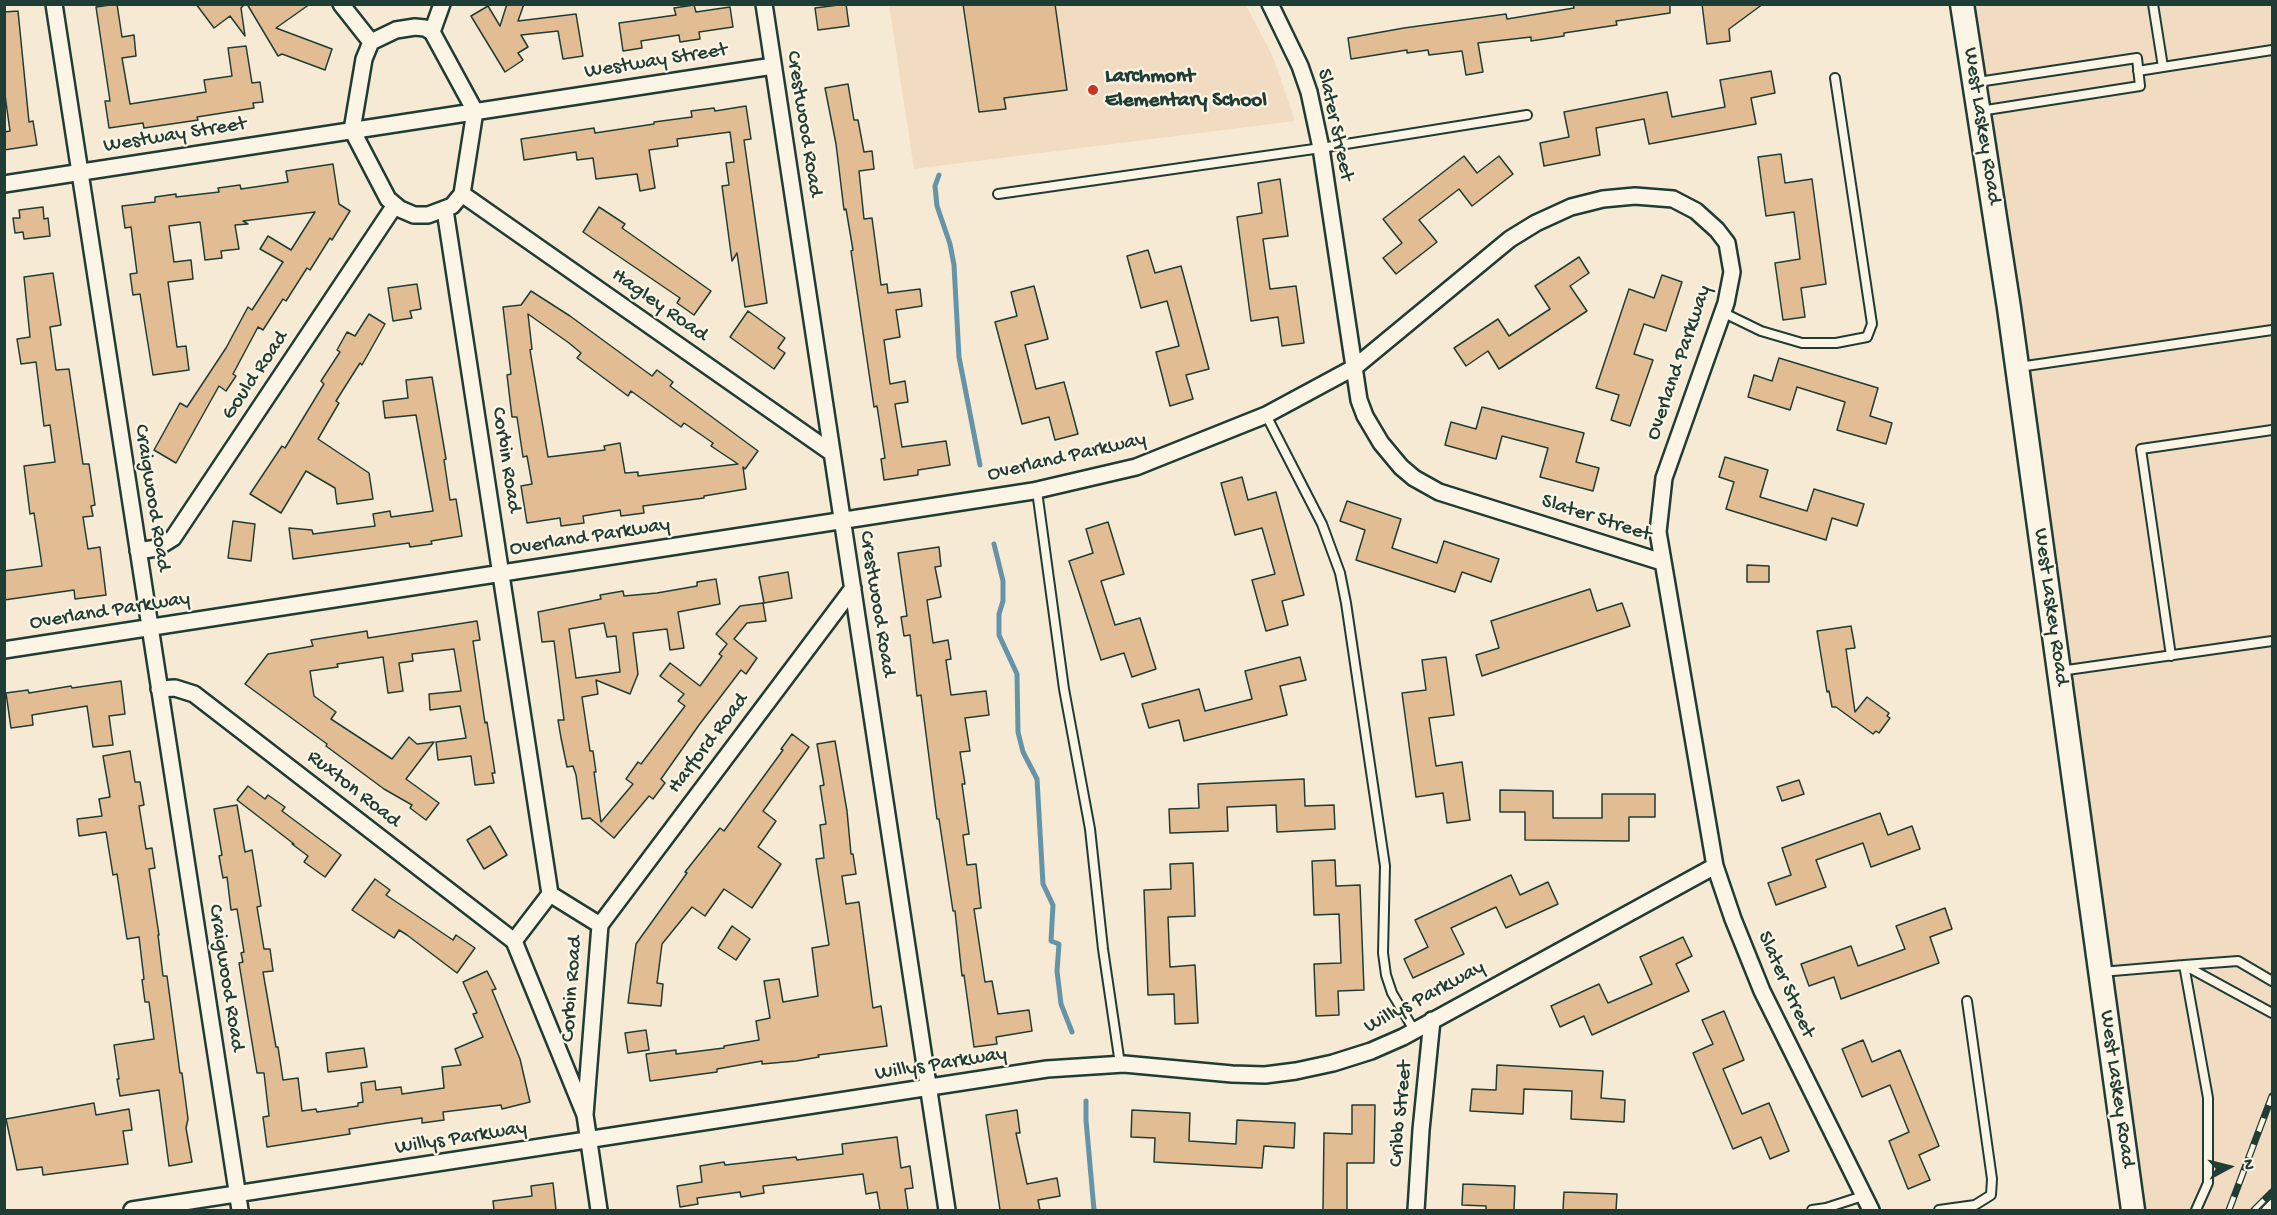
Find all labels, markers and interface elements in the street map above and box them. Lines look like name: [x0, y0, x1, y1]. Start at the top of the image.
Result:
street label: Westway Street: [583, 38, 729, 86]
street label: West Laskey Road: [1956, 46, 2006, 206]
street label: Crestwood Road: [779, 49, 827, 199]
place label: Larchmont Elementary School: [1105, 65, 1267, 115]
street label: Slater Street: [1310, 67, 1358, 183]
marker: Larchmont Elementary School: [1086, 83, 1100, 97]
street label: Westway Street: [102, 112, 248, 160]
street label: Hagley Road: [606, 263, 712, 349]
street label: Overland Parkway: [1642, 282, 1718, 444]
street label: Gould Road: [217, 327, 295, 425]
street label: Corbin Road: [484, 406, 526, 514]
street label: Craigwood Road: [127, 423, 175, 573]
street label: Overland Parkway: [985, 427, 1149, 489]
street label: Slater Street: [1538, 489, 1654, 549]
street label: Overland Parkway: [508, 513, 672, 563]
street label: West Laskey Road: [2026, 527, 2074, 687]
street label: Crestwood Road: [852, 529, 900, 679]
street label: Overland Parkway: [28, 587, 192, 637]
street label: Harford Road: [663, 689, 755, 799]
street label: Ruxton Road: [301, 746, 405, 834]
street label: Craigwood Road: [201, 903, 249, 1053]
street label: Slater Street: [1750, 928, 1820, 1042]
street label: Corbin Road: [557, 935, 589, 1043]
street label: Willys Parkway: [1360, 956, 1490, 1040]
street label: West Laskey Road: [2092, 1009, 2140, 1169]
street label: Willys Parkway: [873, 1042, 1009, 1088]
street label: Cribb Street: [1385, 1060, 1419, 1168]
street label: Willys Parkway: [393, 1116, 529, 1162]
north arrow: [2199, 1137, 2259, 1197]
text: N: [2237, 1158, 2257, 1171]

